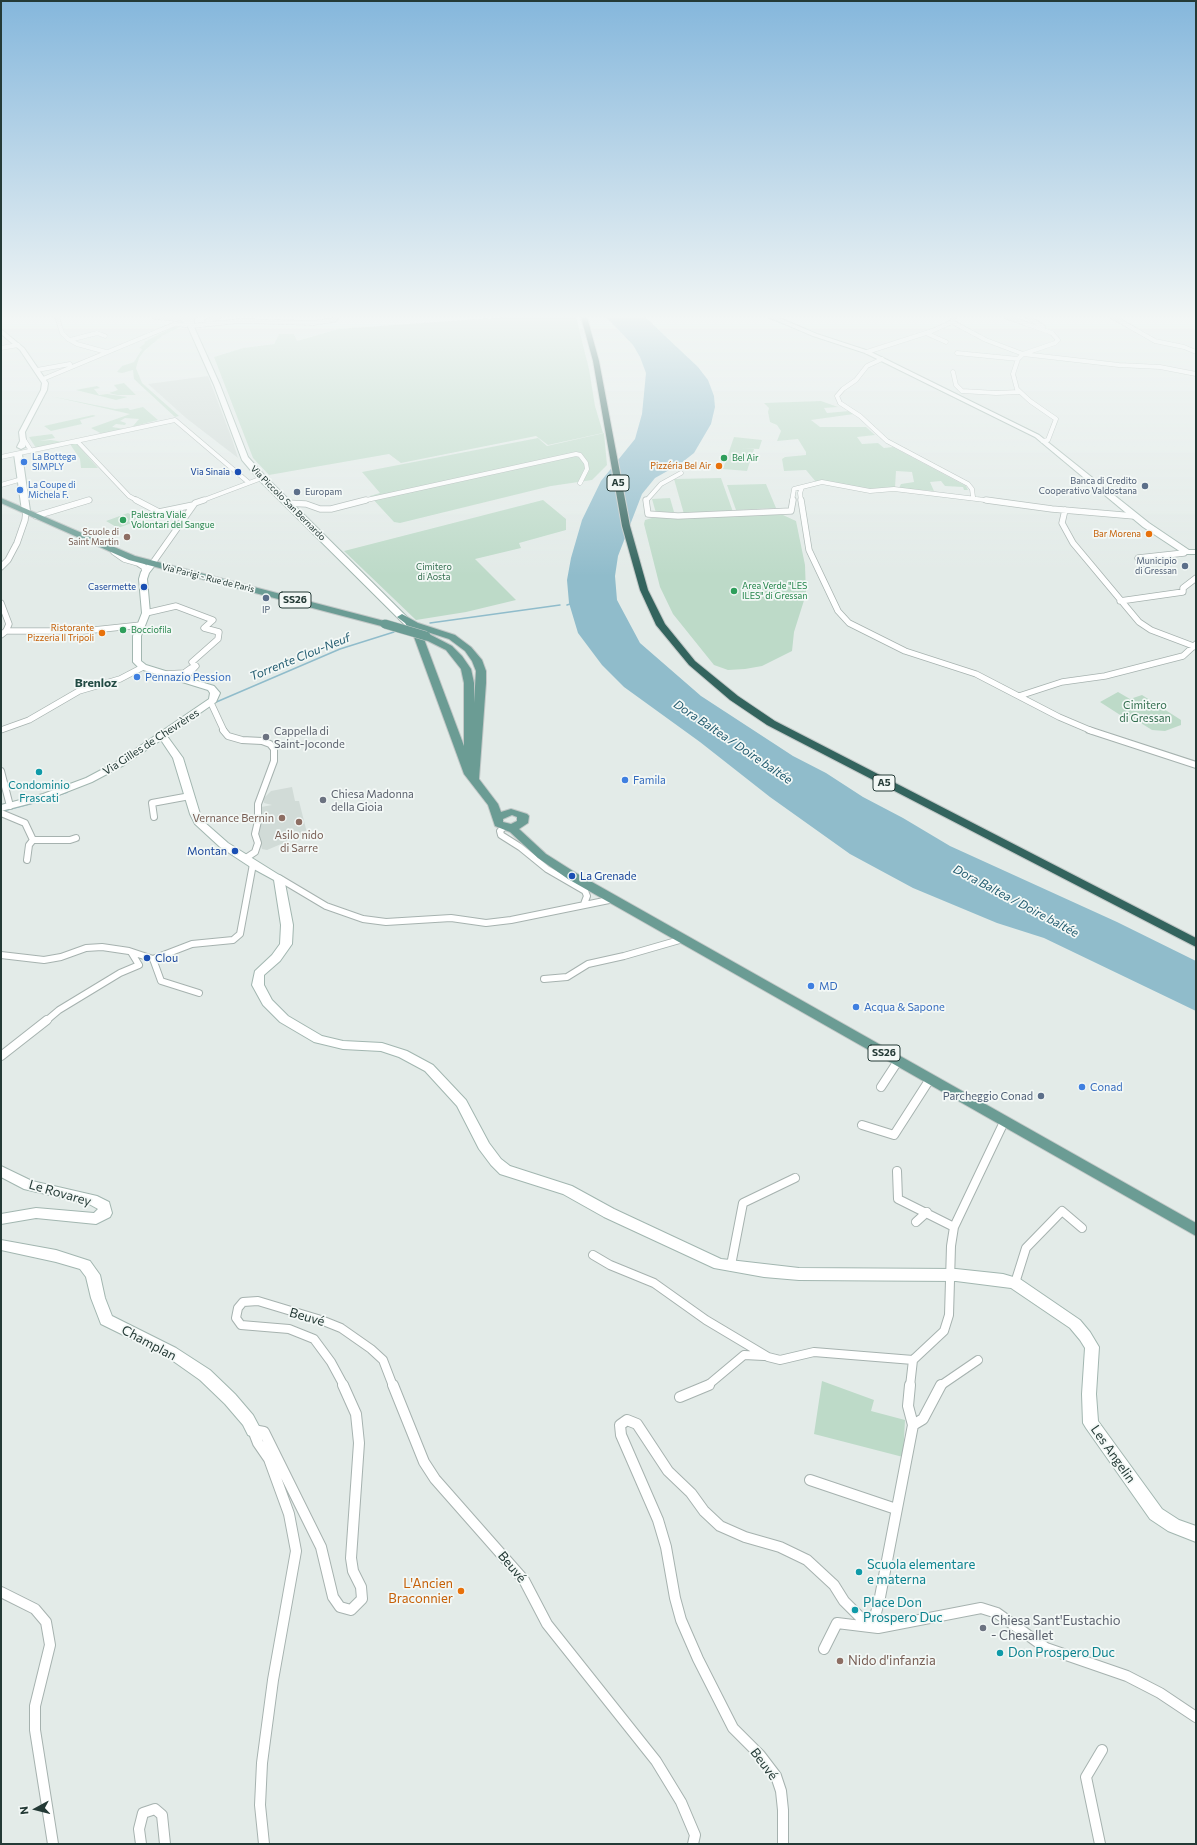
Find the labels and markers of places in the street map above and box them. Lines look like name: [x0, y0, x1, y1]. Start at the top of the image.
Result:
place label: La Bottega SIMPLY: [32, 452, 76, 473]
marker: Bel Air: [719, 453, 729, 463]
place label: Bel Air: [732, 453, 759, 463]
marker: La Bottega SIMPLY: [19, 457, 29, 467]
place label: Pizzéria Bel Air: [650, 461, 711, 471]
marker: Pizzéria Bel Air: [714, 461, 724, 471]
place label: Via Sinaia: [191, 467, 230, 477]
marker: Via Sinaia: [233, 467, 243, 477]
place label: Banca di Credito Cooperativo Valdostana: [1039, 476, 1137, 497]
place label: La Coupe di Michela F.: [28, 480, 75, 501]
marker: Banca di Credito Cooperativo Valdostana: [1140, 481, 1150, 491]
marker: La Coupe di Michela F.: [15, 485, 25, 495]
marker: Europam: [292, 487, 302, 497]
place label: Europam: [305, 487, 342, 497]
place label: Palestra Viale Volontari del Sangue: [131, 510, 215, 531]
marker: Palestra Viale Volontari del Sangue: [118, 515, 128, 525]
place label: Scuole di Saint Martin: [68, 527, 119, 548]
place label: Bar Morena: [1093, 529, 1141, 539]
marker: Bar Morena: [1144, 529, 1154, 539]
marker: Scuole di Saint Martin: [122, 532, 132, 542]
place label: Municipio di Gressan: [1135, 556, 1177, 577]
marker: Municipio di Gressan: [1180, 561, 1190, 571]
place label: Area Verde "LES ILES" di Gressan: [742, 581, 807, 602]
place label: Casermette: [88, 582, 136, 592]
marker: Casermette: [139, 582, 149, 592]
marker: Area Verde "LES ILES" di Gressan: [729, 586, 739, 596]
marker: IP: [261, 593, 271, 603]
place label: IP: [262, 605, 270, 615]
place label: Ristorante Pizzeria Il Tripoli: [27, 623, 94, 644]
marker: Bocciofila: [118, 625, 128, 635]
place label: Bocciofila: [131, 625, 172, 635]
marker: Ristorante Pizzeria Il Tripoli: [97, 628, 107, 638]
place label: Pennazio Pession: [145, 670, 231, 684]
marker: Pennazio Pession: [132, 672, 142, 682]
place label: Cappella di Saint-Joconde: [274, 724, 345, 750]
marker: Cappella di Saint-Joconde: [261, 732, 271, 742]
marker: Condominio Frascati: [34, 767, 44, 777]
place label: Famila: [633, 773, 666, 787]
marker: Famila: [620, 775, 630, 785]
place label: Condominio Frascati: [8, 778, 70, 804]
place label: Chiesa Madonna della Gioia: [331, 787, 414, 813]
marker: Chiesa Madonna della Gioia: [318, 795, 328, 805]
place label: Vernance Bernin: [193, 811, 274, 825]
marker: Vernance Bernin: [277, 813, 287, 823]
marker: Asilo nido di Sarre: [294, 817, 304, 827]
place label: Asilo nido di Sarre: [275, 828, 323, 854]
place label: Montan: [187, 844, 227, 858]
marker: Montan: [230, 846, 240, 856]
place label: La Grenade: [580, 869, 636, 883]
marker: La Grenade: [567, 871, 577, 881]
place label: Clou: [155, 951, 178, 965]
marker: Clou: [142, 953, 152, 963]
place label: MD: [819, 979, 838, 993]
marker: MD: [806, 981, 816, 991]
place label: Acqua & Sapone: [864, 1000, 945, 1014]
marker: Acqua & Sapone: [851, 1002, 861, 1012]
place label: Conad: [1090, 1080, 1123, 1094]
marker: Conad: [1077, 1082, 1087, 1092]
place label: Parcheggio Conad: [943, 1089, 1033, 1103]
marker: Parcheggio Conad: [1036, 1091, 1046, 1101]
place label: Scuola elementare e materna: [867, 1557, 975, 1588]
marker: Scuola elementare e materna: [854, 1567, 864, 1577]
place label: L'Ancien Braconnier: [388, 1576, 453, 1607]
marker: L'Ancien Braconnier: [456, 1586, 466, 1596]
place label: Place Don Prospero Duc: [863, 1595, 943, 1626]
marker: Place Don Prospero Duc: [850, 1605, 860, 1615]
place label: Chiesa Sant'Eustachio - Chesallet: [991, 1613, 1121, 1644]
marker: Chiesa Sant'Eustachio - Chesallet: [978, 1623, 988, 1633]
place label: Don Prospero Duc: [1008, 1645, 1115, 1661]
marker: Don Prospero Duc: [995, 1648, 1005, 1658]
place label: Nido d'infanzia: [848, 1653, 936, 1669]
marker: Nido d'infanzia: [835, 1656, 845, 1666]

